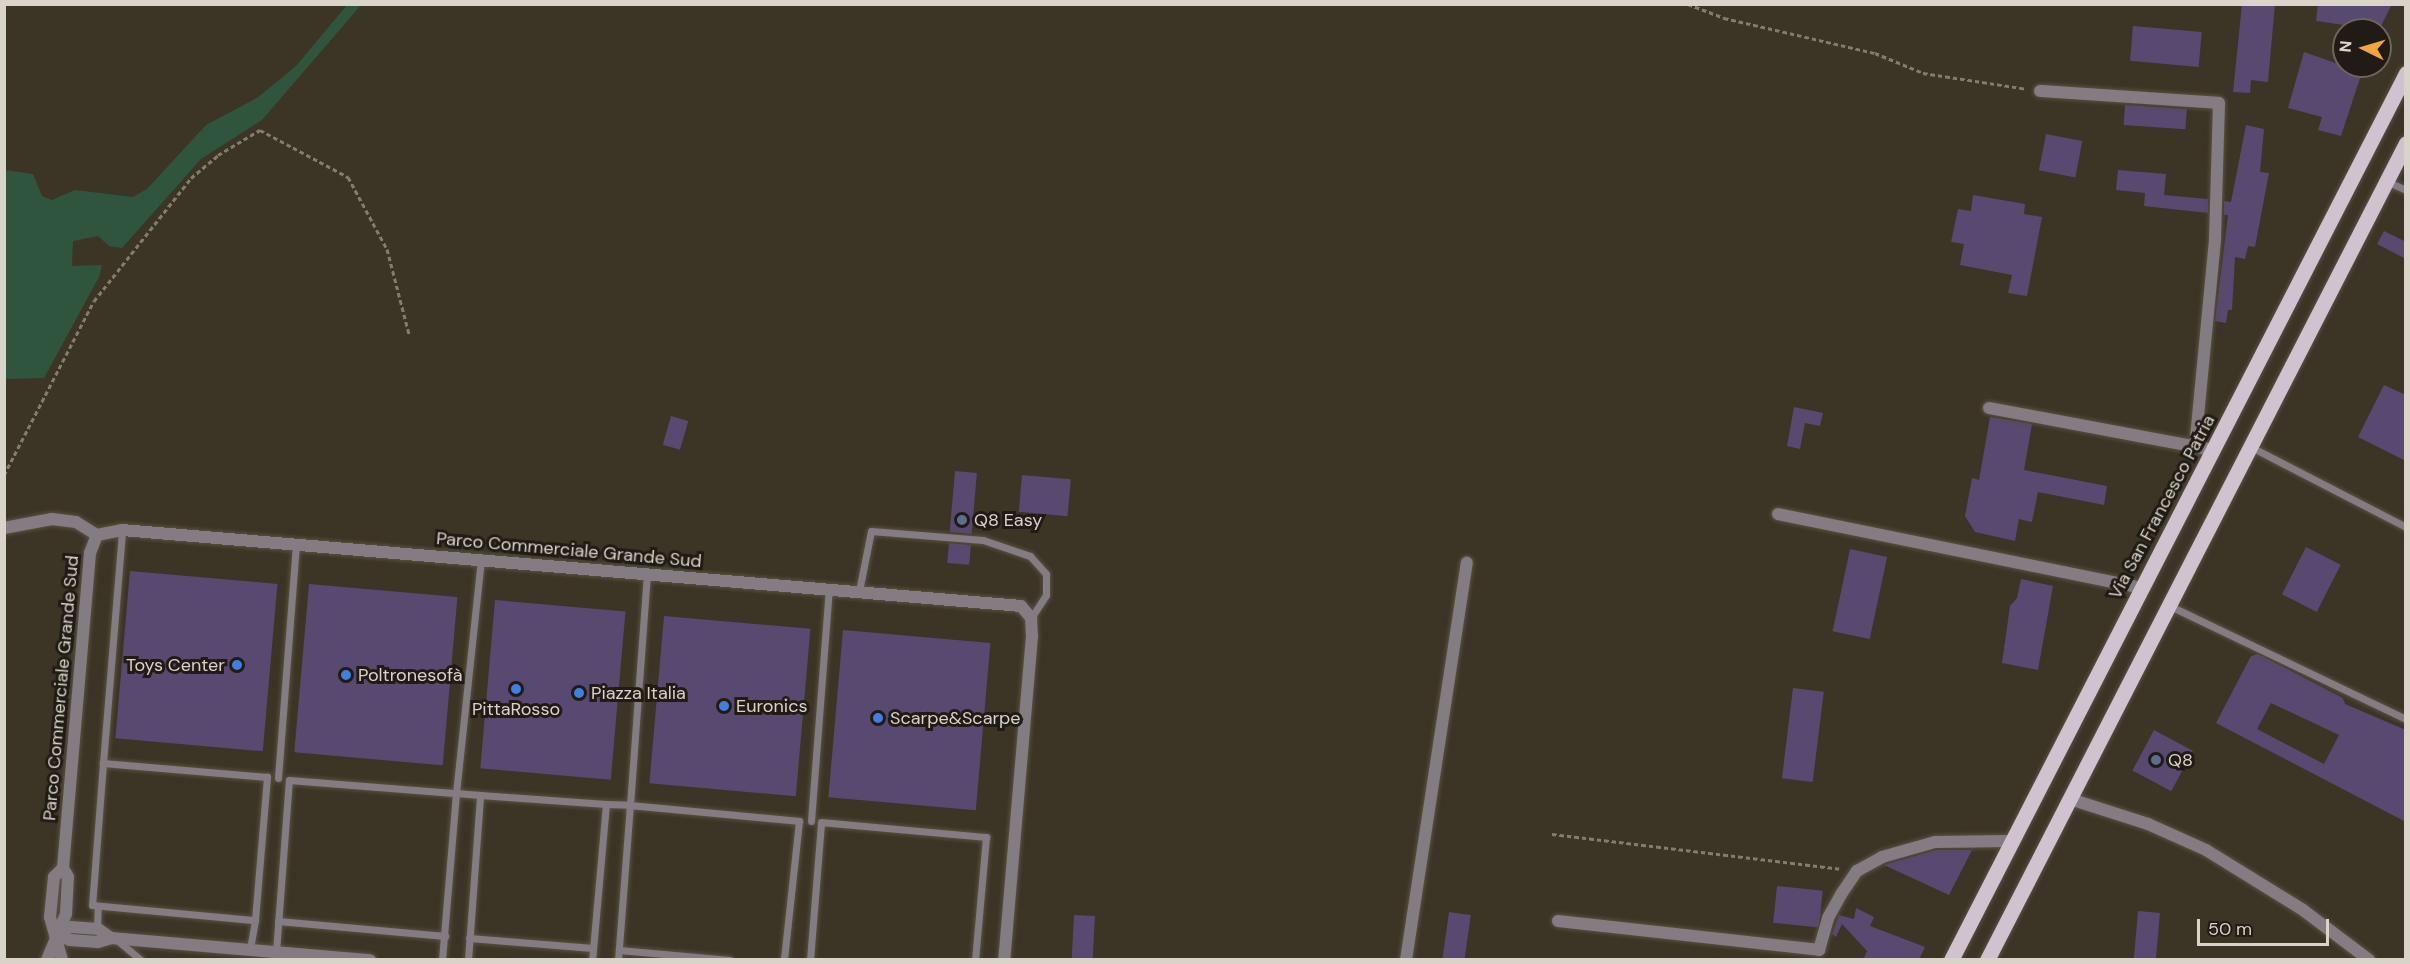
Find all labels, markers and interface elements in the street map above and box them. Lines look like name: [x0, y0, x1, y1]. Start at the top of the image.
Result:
north arrow: [2332, 18, 2392, 78]
text: N: [2335, 40, 2357, 53]
street label: Via San Francesco Patria: [2104, 411, 2220, 603]
place label: Q8 Easy: [974, 509, 1042, 531]
marker: Q8 Easy: [955, 513, 969, 527]
street label: Parco Commerciale Grande Sud: [435, 528, 703, 572]
street label: Parco Commerciale Grande Sud: [39, 554, 83, 822]
place label: Toys Center: [126, 654, 225, 676]
marker: Toys Center: [230, 658, 244, 672]
place label: Poltronesofà: [358, 664, 462, 686]
marker: Poltronesofà: [339, 668, 353, 682]
marker: PittaRosso: [509, 682, 523, 696]
place label: Piazza Italia: [591, 682, 686, 704]
marker: Piazza Italia: [572, 686, 586, 700]
place label: Euronics: [736, 695, 807, 717]
place label: PittaRosso: [472, 698, 560, 720]
marker: Euronics: [717, 699, 731, 713]
place label: Scarpe&Scarpe: [890, 707, 1021, 729]
marker: Scarpe&Scarpe: [871, 711, 885, 725]
place label: Q8: [2168, 749, 2193, 771]
marker: Q8: [2149, 753, 2163, 767]
scale bar: [2200, 907, 2332, 945]
text: 50 m: [2208, 917, 2252, 941]

